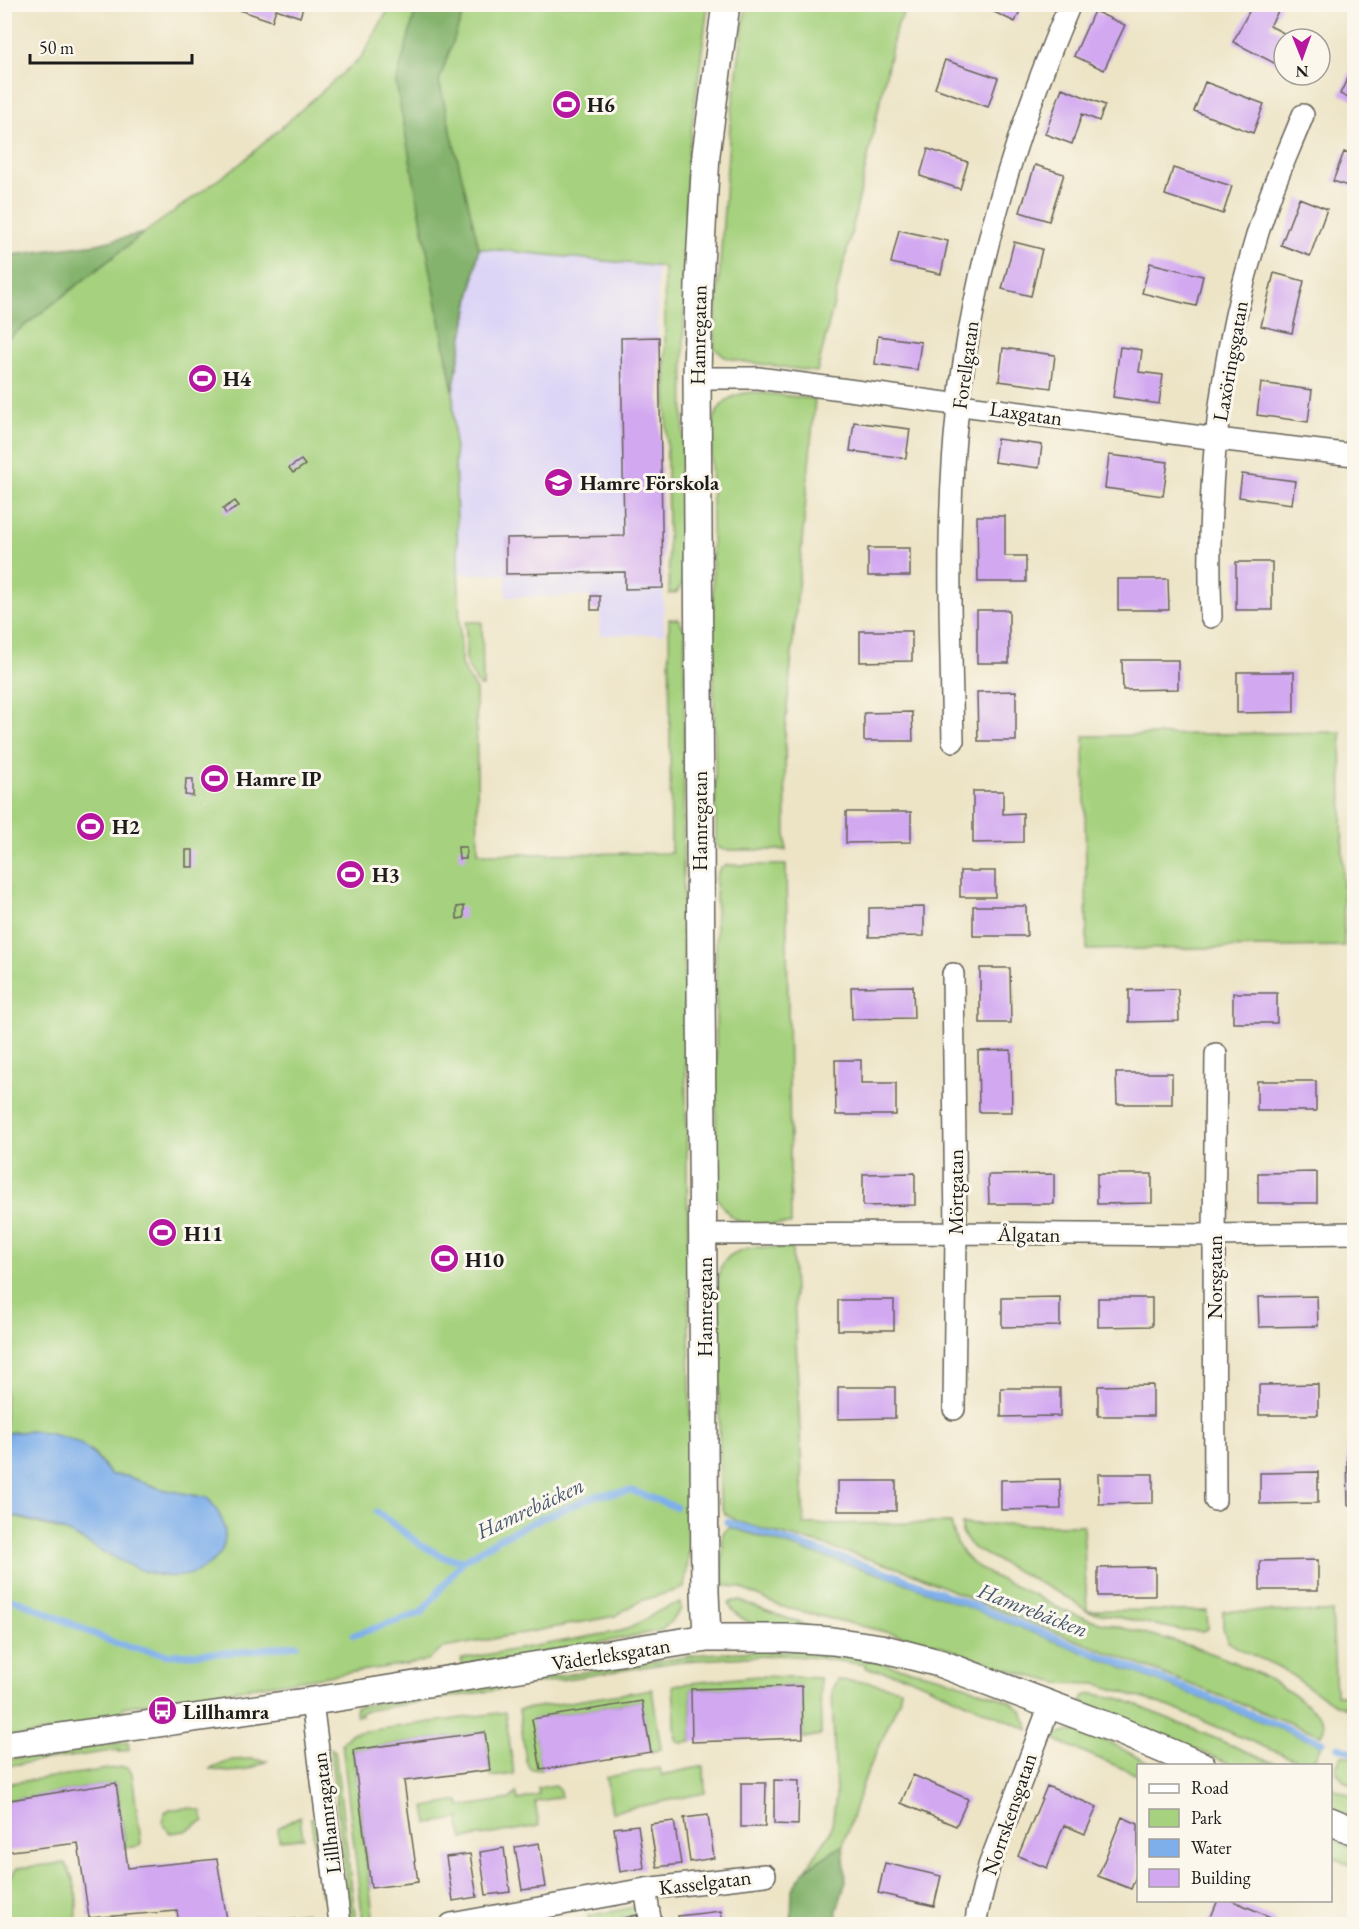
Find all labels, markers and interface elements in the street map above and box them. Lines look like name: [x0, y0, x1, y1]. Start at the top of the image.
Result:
scale bar: [30, 27, 192, 65]
north arrow: [1272, 27, 1332, 87]
text: 50 m: [39, 36, 74, 59]
text: N: [1296, 61, 1309, 82]
sports icon: H6: [550, 88, 582, 120]
place label: H6: [587, 91, 615, 118]
street label: Hamregatan: [684, 285, 712, 385]
street label: Laxöringsgatan: [1206, 298, 1254, 424]
street label: Forellgatan: [945, 319, 985, 411]
sports icon: H4: [186, 362, 218, 394]
place label: H4: [223, 365, 252, 392]
street label: Laxgatan: [988, 395, 1064, 431]
school or university icon: Hamre Förskola: [543, 466, 575, 498]
place label: Hamre Förskola: [580, 469, 720, 496]
sports icon: Hamre IP: [199, 762, 231, 794]
place label: Hamre IP: [236, 765, 322, 792]
street label: Hamregatan: [686, 771, 713, 871]
sports icon: H2: [75, 810, 107, 842]
place label: H2: [112, 813, 140, 840]
sports icon: H3: [335, 858, 367, 890]
place label: H3: [372, 861, 400, 888]
street label: Mörtgatan: [942, 1149, 969, 1235]
sports icon: H11: [147, 1217, 179, 1249]
place label: H11: [184, 1220, 223, 1247]
street label: Ålgatan: [996, 1220, 1061, 1248]
street label: Norsgatan: [1201, 1235, 1228, 1319]
sports icon: H10: [428, 1243, 460, 1275]
place label: H10: [465, 1246, 504, 1273]
street label: Hamregatan: [691, 1257, 718, 1357]
water label: Hamrebäcken: [471, 1470, 588, 1546]
water label: Hamrebäcken: [973, 1575, 1092, 1644]
street label: Väderleksgatan: [550, 1631, 672, 1677]
bus stop icon: Lillhamra: [146, 1695, 178, 1727]
place label: Lillhamra: [183, 1698, 270, 1725]
street label: Norrskensgatan: [976, 1749, 1042, 1879]
street label: Lillhamragatan: [305, 1751, 347, 1875]
legend: [1137, 1764, 1332, 1902]
text: Road: [1191, 1776, 1230, 1799]
text: Park: [1191, 1806, 1222, 1829]
text: Water: [1191, 1836, 1232, 1859]
street label: Kasselgatan: [657, 1863, 753, 1901]
text: Building: [1191, 1866, 1251, 1889]

